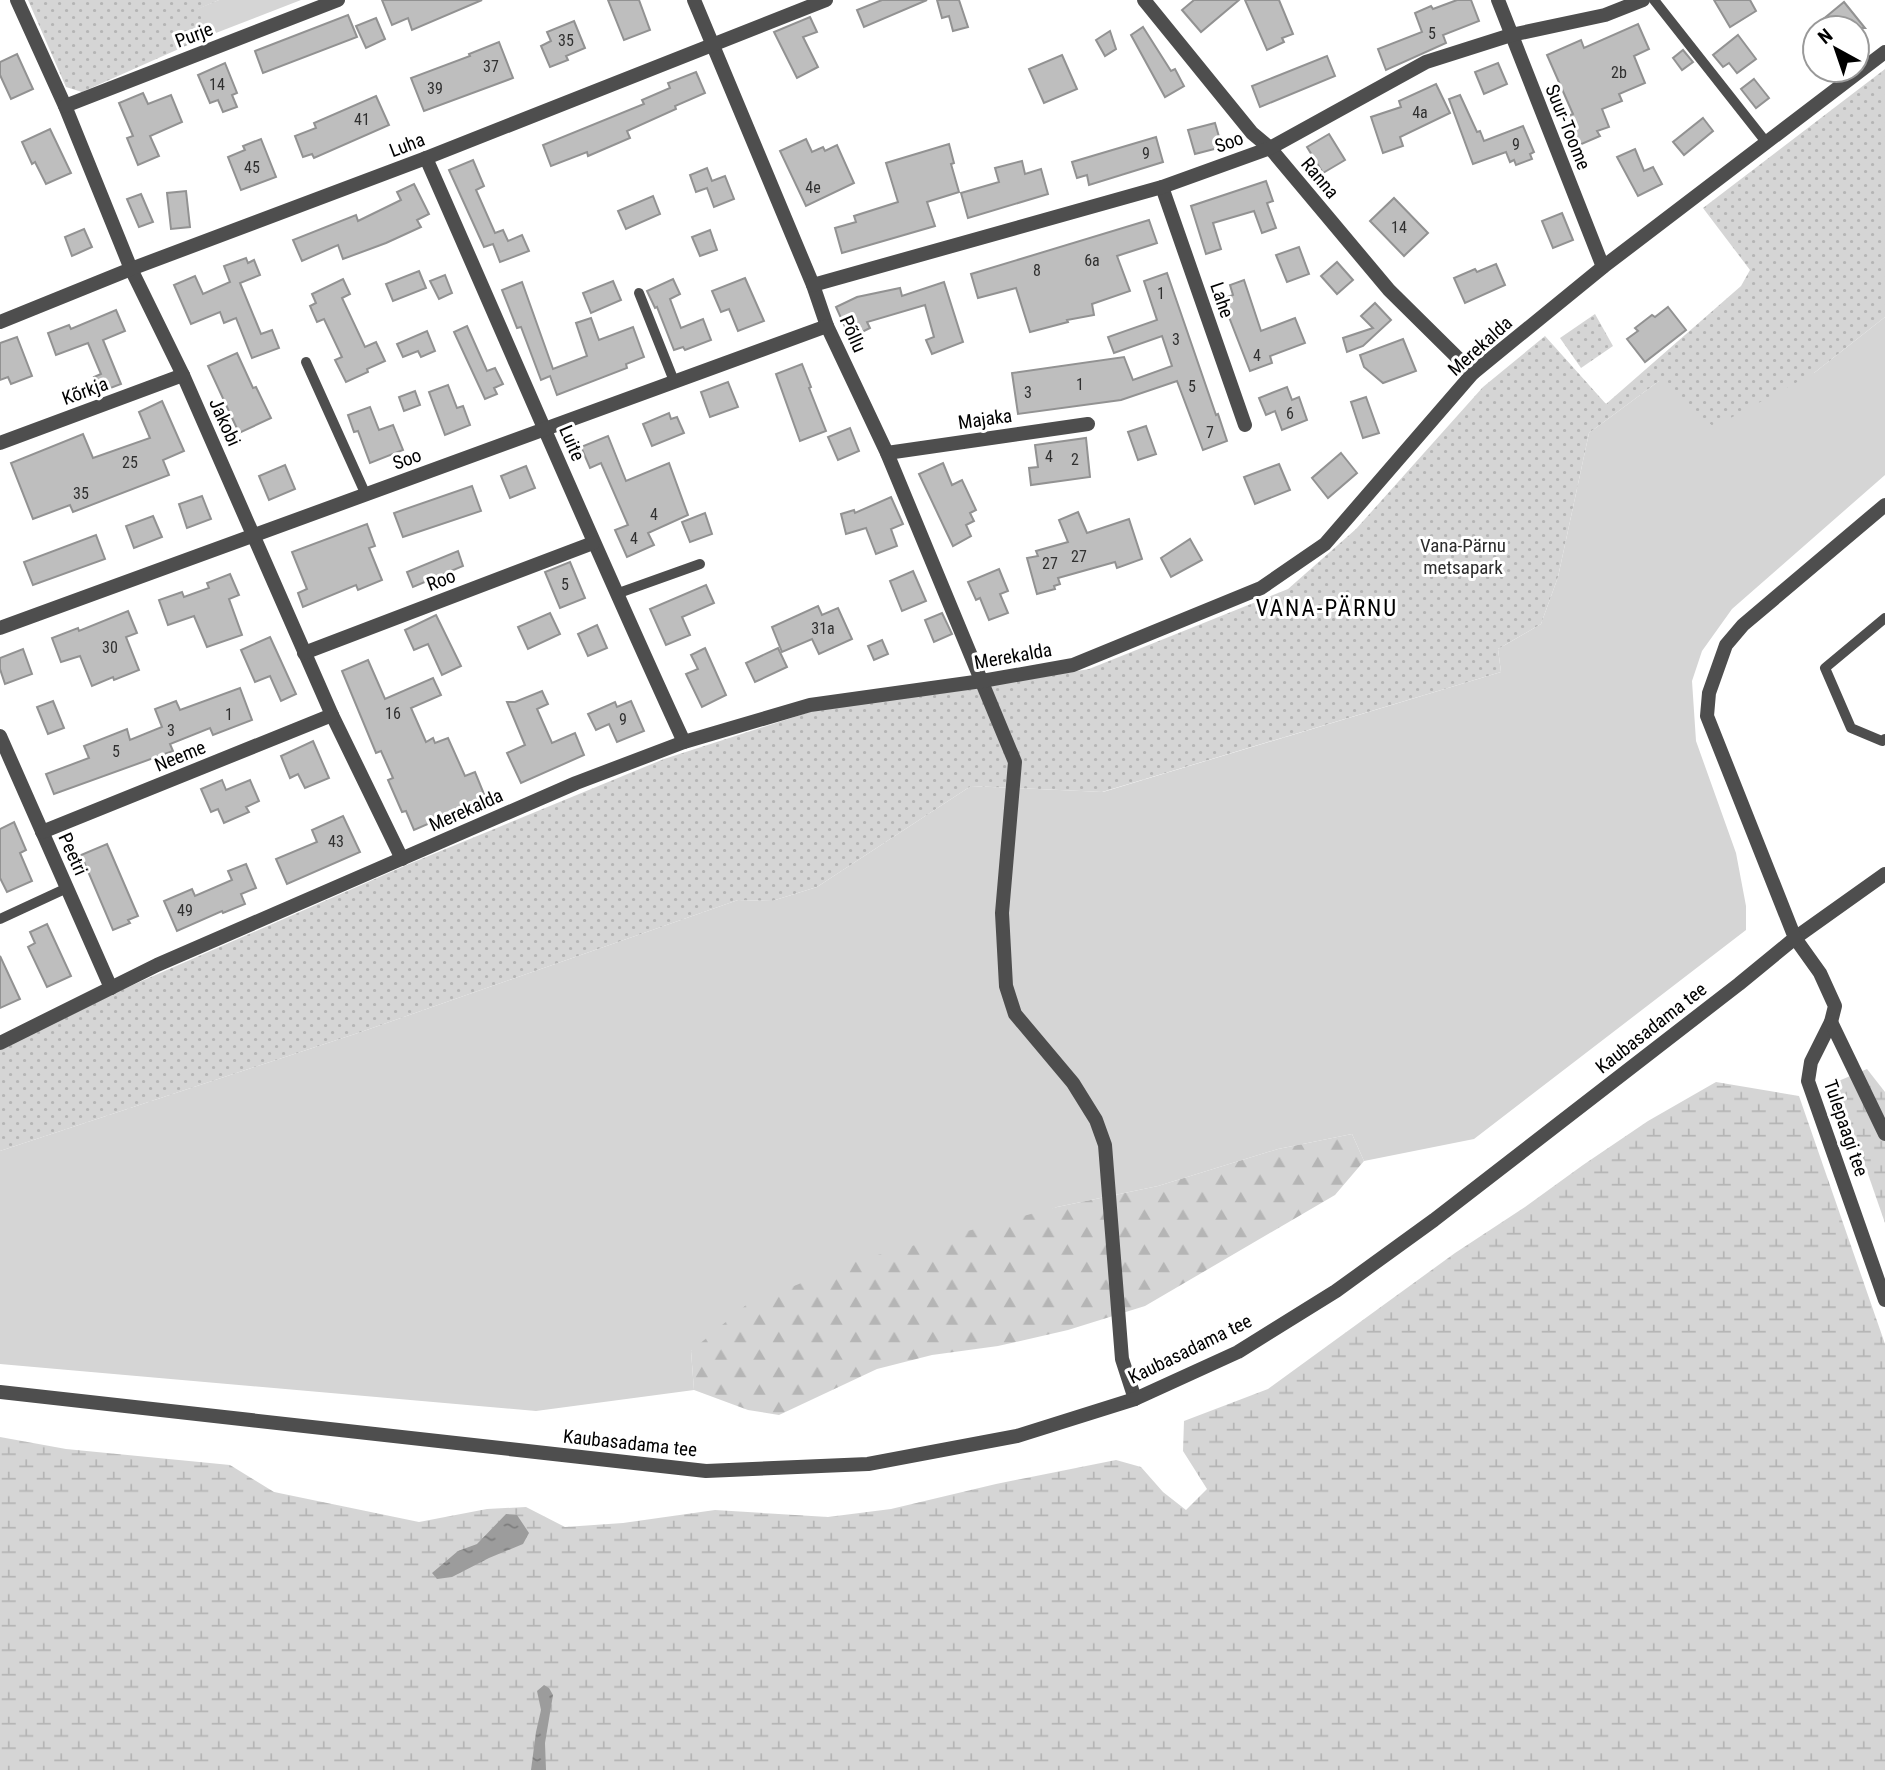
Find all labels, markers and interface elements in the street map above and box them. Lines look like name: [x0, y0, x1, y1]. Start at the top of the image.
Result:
north arrow: [1801, 14, 1871, 84]
street label: Purje: [172, 17, 216, 53]
house number: 5: [1428, 24, 1436, 43]
text: N: [1814, 24, 1837, 49]
house number: 35: [558, 31, 574, 50]
house number: 37: [483, 57, 499, 76]
house number: 2b: [1611, 63, 1627, 82]
house number: 14: [209, 75, 225, 94]
house number: 39: [427, 79, 443, 98]
street label: Suur-Toome: [1540, 81, 1596, 173]
house number: 4a: [1412, 103, 1428, 122]
house number: 41: [354, 110, 370, 129]
street label: Soo: [1211, 126, 1247, 158]
street label: Luha: [386, 128, 428, 162]
house number: 9: [1512, 135, 1520, 154]
house number: 9: [1142, 144, 1150, 163]
street label: Ranna: [1296, 153, 1344, 203]
house number: 45: [244, 158, 260, 177]
house number: 4e: [805, 178, 821, 197]
house number: 14: [1391, 218, 1407, 237]
house number: 6a: [1084, 251, 1100, 270]
house number: 8: [1033, 261, 1041, 280]
street label: Lahe: [1205, 279, 1239, 321]
house number: 1: [1157, 284, 1165, 303]
street label: Merekalda: [1443, 311, 1517, 381]
street label: Põllu: [835, 312, 871, 356]
house number: 3: [1172, 330, 1180, 349]
house number: 4: [1253, 346, 1261, 365]
street label: Kõrkja: [59, 372, 111, 410]
house number: 1: [1076, 375, 1084, 394]
house number: 5: [1188, 377, 1196, 396]
house number: 3: [1024, 383, 1032, 402]
street label: Jakobi: [204, 394, 246, 450]
street label: Majaka: [956, 404, 1014, 434]
house number: 6: [1286, 404, 1294, 423]
street label: Luite: [554, 422, 590, 464]
house number: 7: [1206, 423, 1214, 442]
street label: Soo: [389, 443, 425, 475]
house number: 4: [1045, 447, 1053, 466]
house number: 2: [1071, 450, 1079, 469]
house number: 25: [122, 453, 138, 472]
house number: 35: [73, 484, 89, 503]
house number: 4: [650, 505, 658, 524]
house number: 4: [630, 529, 638, 548]
park label: Vana-Pärnu metsapark: [1420, 534, 1506, 579]
house number: 27: [1071, 547, 1087, 566]
house number: 27: [1042, 554, 1058, 573]
street label: Roo: [423, 564, 459, 596]
house number: 5: [561, 575, 569, 594]
district label: VANA-PÄRNU: [1256, 595, 1398, 622]
house number: 31a: [811, 619, 835, 638]
house number: 30: [102, 638, 118, 657]
street label: Merekalda: [972, 638, 1054, 674]
house number: 16: [385, 704, 401, 723]
house number: 1: [225, 705, 233, 724]
house number: 9: [619, 710, 627, 729]
house number: 3: [167, 721, 175, 740]
street label: Neeme: [151, 735, 209, 777]
house number: 5: [112, 742, 120, 761]
street label: Merekalda: [426, 784, 506, 836]
street label: Peetri: [54, 829, 92, 879]
house number: 43: [328, 832, 344, 851]
house number: 49: [177, 901, 193, 920]
street label: Kaubasadama tee: [1591, 977, 1711, 1079]
street label: Tulepaagi tee: [1819, 1077, 1873, 1179]
street label: Kaubasadama tee: [1124, 1309, 1256, 1389]
street label: Kaubasadama tee: [562, 1425, 698, 1461]

